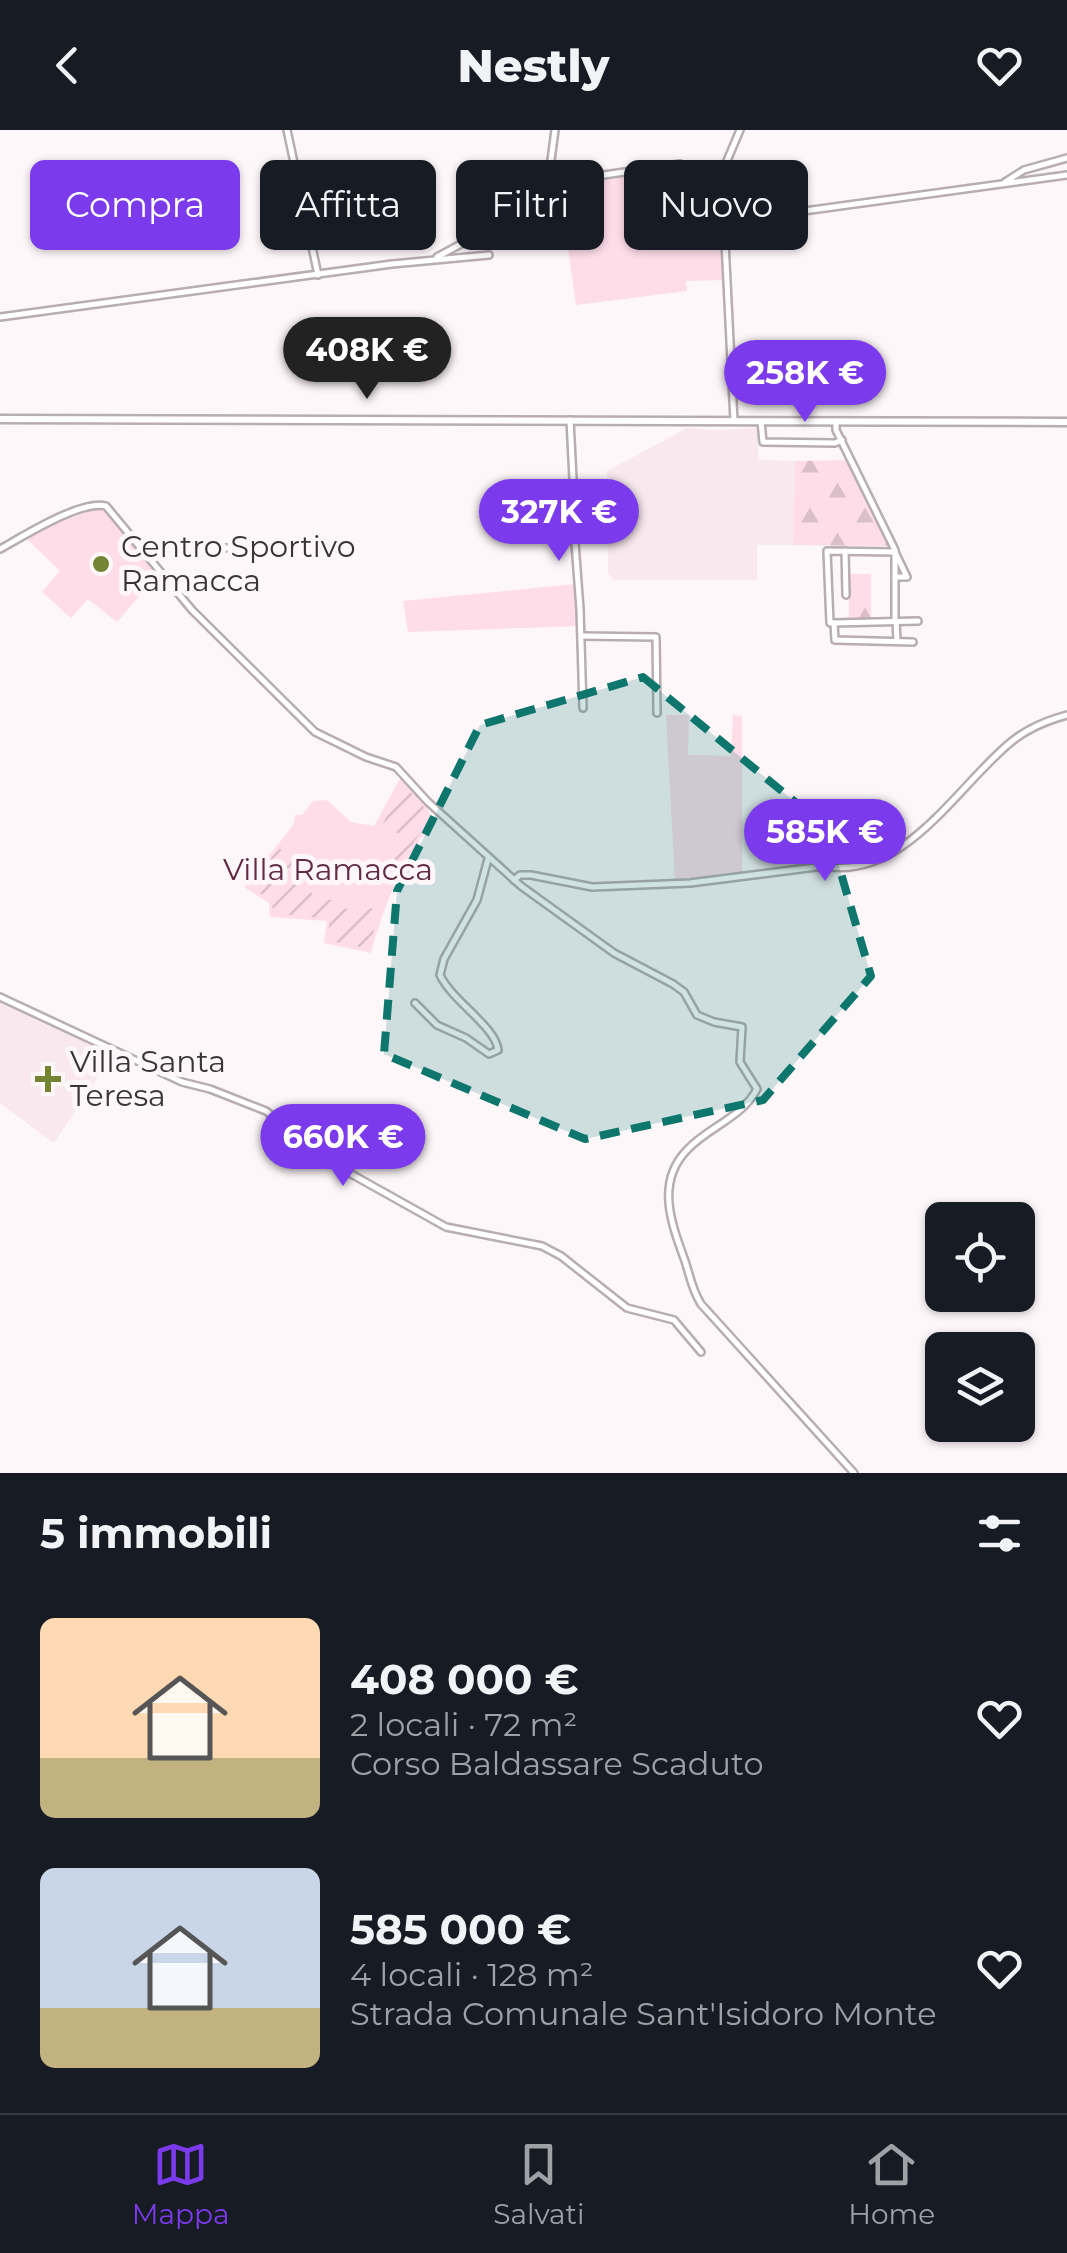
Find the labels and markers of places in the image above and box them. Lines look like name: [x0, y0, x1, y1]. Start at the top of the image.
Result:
pin: 408K €: [286, 317, 448, 402]
pin: 258K €: [724, 340, 886, 425]
pin: 327K €: [478, 479, 640, 564]
place label: Centro Sportivo Ramacca: [121, 528, 355, 599]
marker: Centro Sportivo Ramacca: [90, 553, 112, 575]
pin: 585K €: [744, 799, 906, 884]
place label: Villa Santa Teresa: [70, 1043, 226, 1114]
marker: Villa Santa Teresa: [35, 1066, 61, 1092]
pin: 660K €: [262, 1104, 424, 1189]

